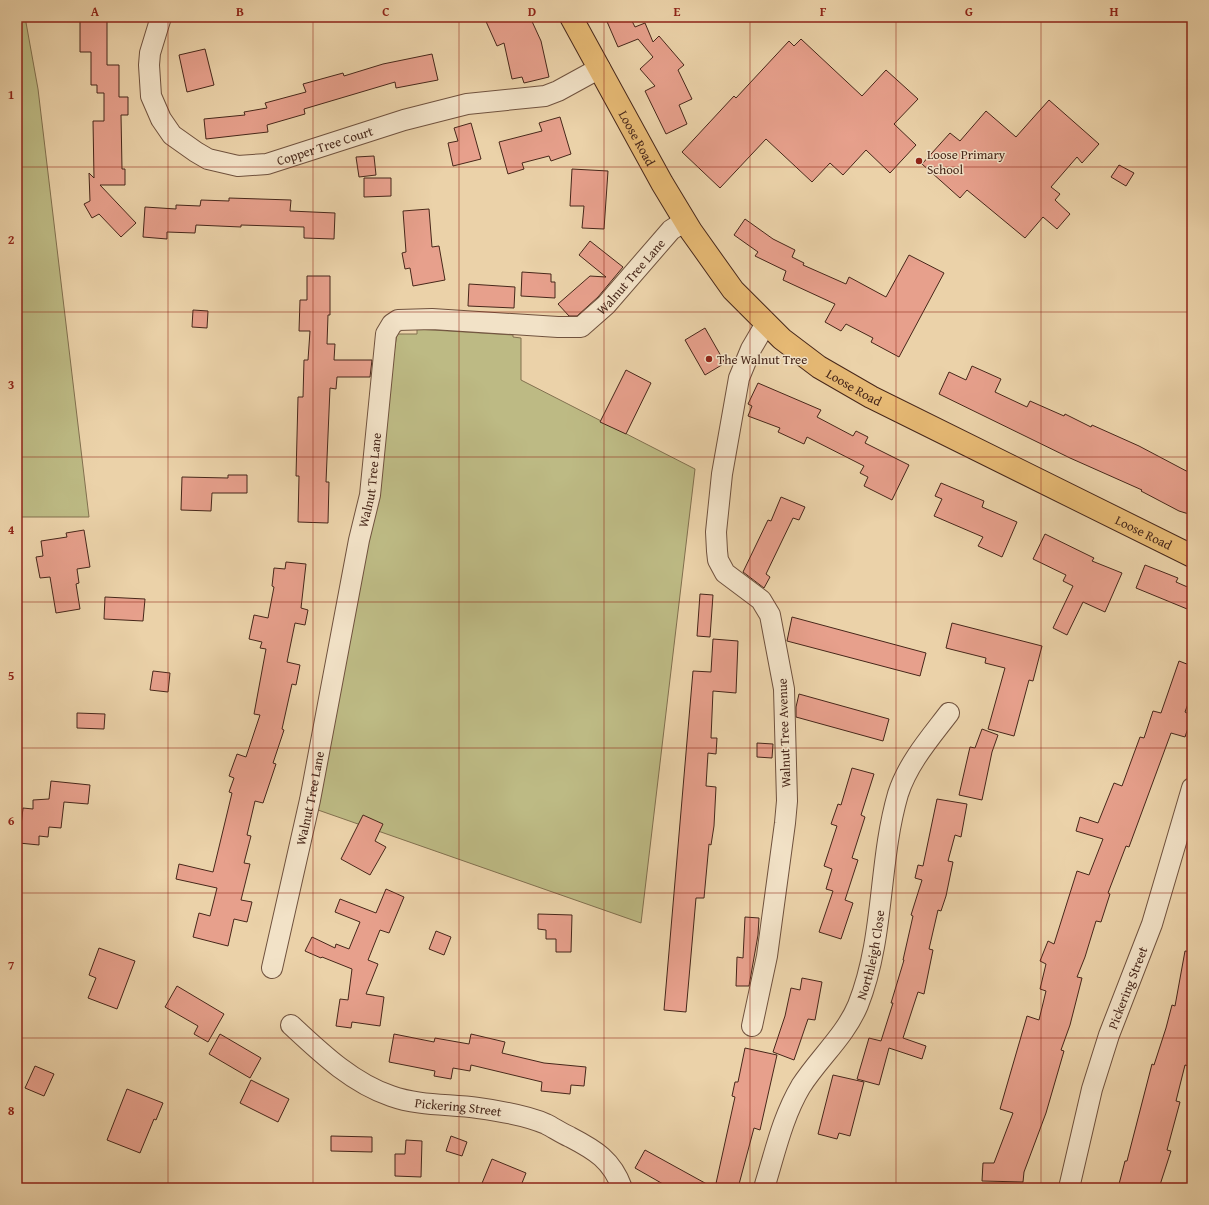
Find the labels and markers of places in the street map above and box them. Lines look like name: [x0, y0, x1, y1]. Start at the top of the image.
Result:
place label: Loose Primary School: [927, 145, 1006, 179]
marker: Loose Primary School: [914, 156, 924, 166]
place label: The Walnut Tree: [717, 350, 807, 369]
marker: The Walnut Tree: [704, 354, 714, 364]

